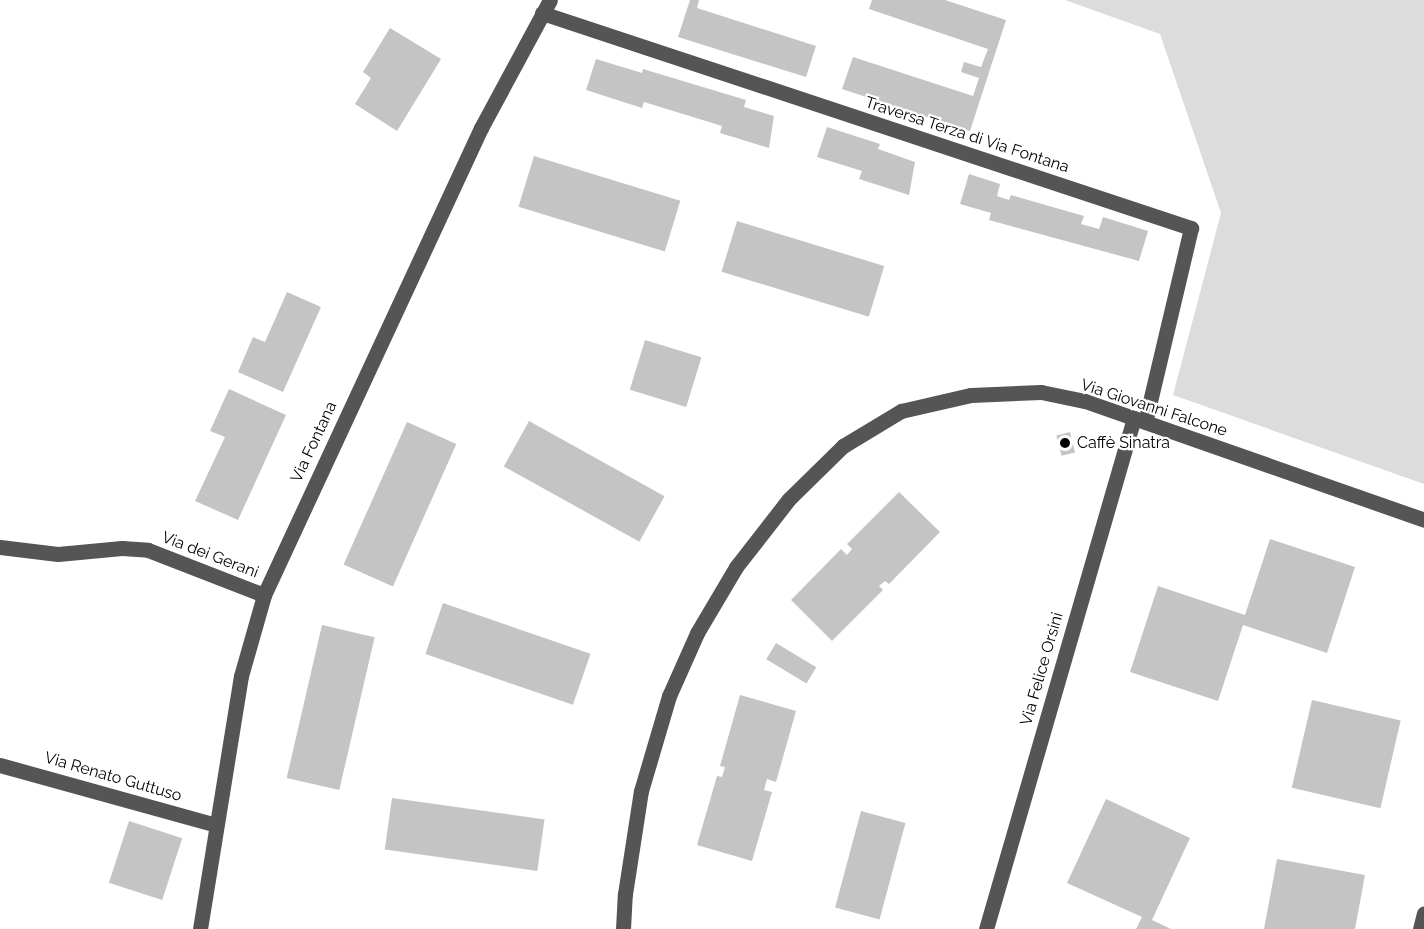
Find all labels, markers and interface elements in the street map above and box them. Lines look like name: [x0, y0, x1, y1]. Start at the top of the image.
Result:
street label: Traversa Terza di Via Fontana: [862, 93, 1072, 177]
street label: Via Giovanni Falcone: [1078, 375, 1230, 441]
street label: Via Fontana: [287, 399, 341, 485]
place label: Caffè Sinatra: [1077, 433, 1170, 453]
marker: Caffè Sinatra: [1058, 436, 1072, 450]
street label: Via dei Gerani: [159, 528, 261, 582]
street label: Via Felice Orsini: [1017, 610, 1067, 728]
street label: Via Renato Guttuso: [42, 748, 184, 806]

